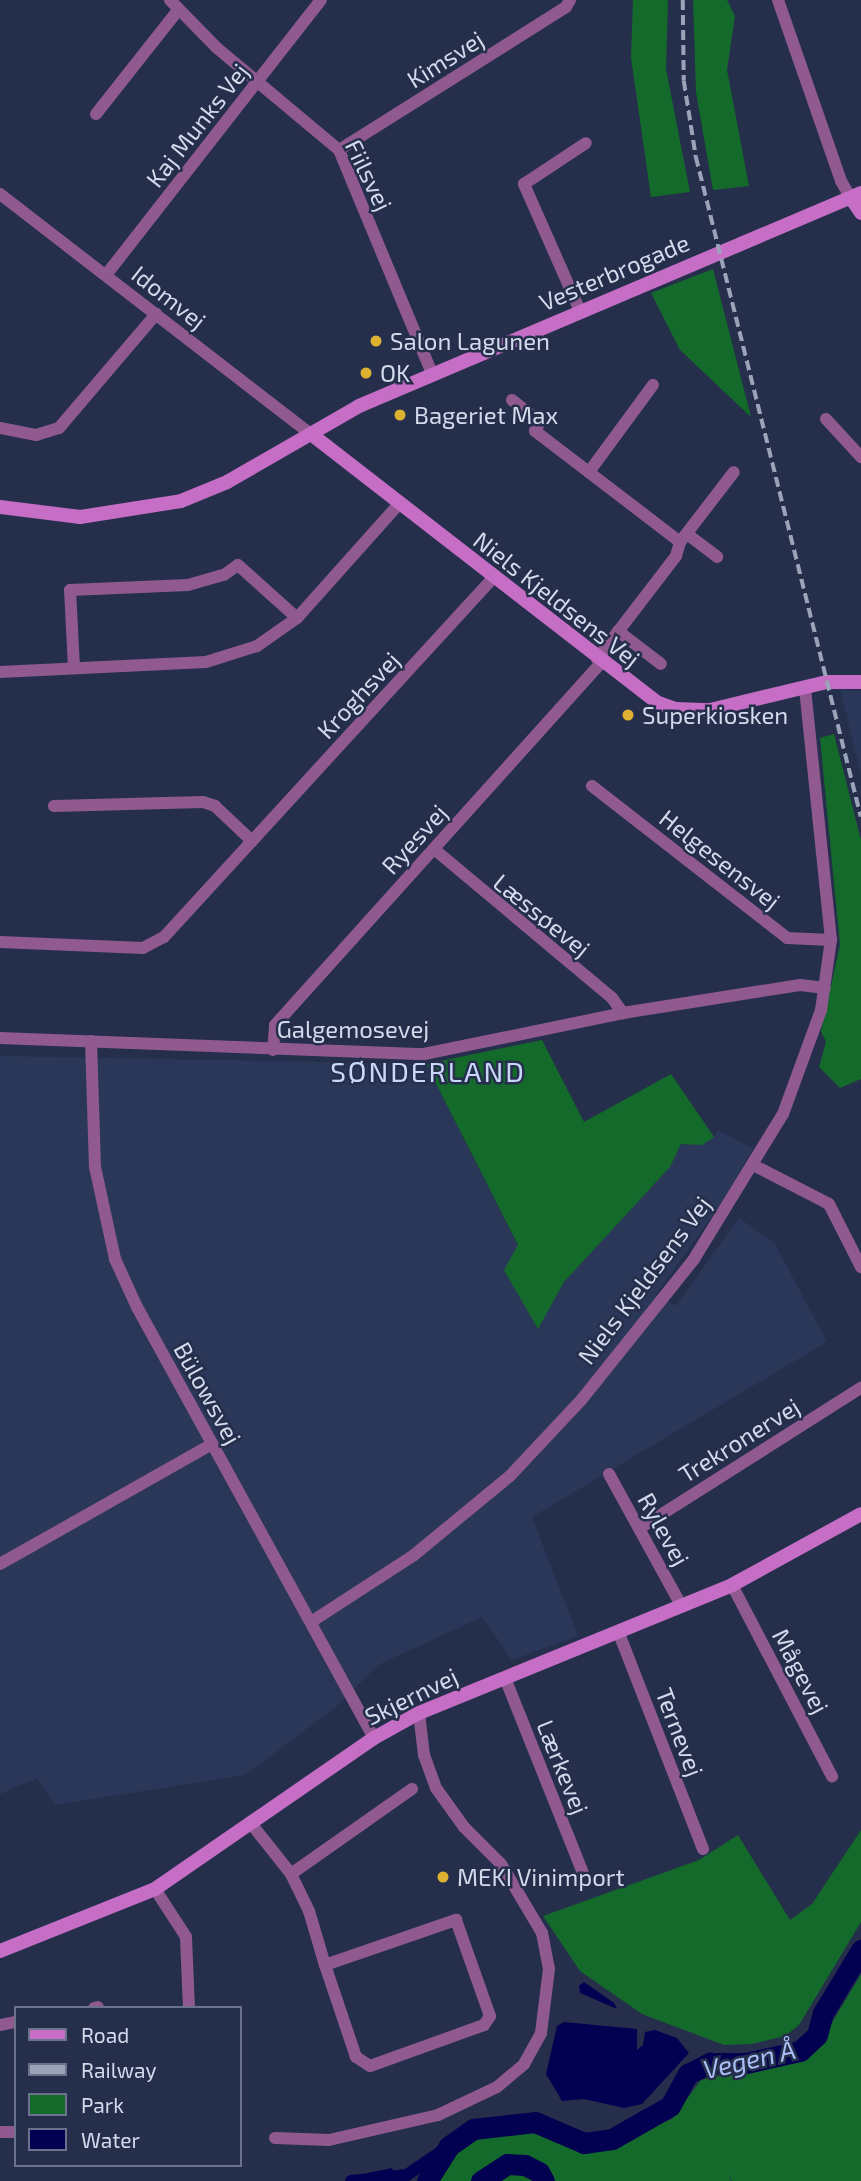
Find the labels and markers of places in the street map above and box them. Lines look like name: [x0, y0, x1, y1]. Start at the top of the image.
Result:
place label: Salon Lagunen: [390, 327, 550, 355]
marker: Salon Lagunen: [368, 333, 384, 349]
place label: OK: [380, 359, 410, 387]
marker: OK: [358, 365, 374, 381]
place label: Bageriet Max: [414, 401, 558, 429]
marker: Bageriet Max: [392, 407, 408, 423]
place label: Superkiosken: [642, 701, 788, 729]
marker: Superkiosken: [620, 707, 636, 723]
place label: MEKI Vinimport: [457, 1863, 625, 1891]
marker: MEKI Vinimport: [435, 1869, 451, 1885]

